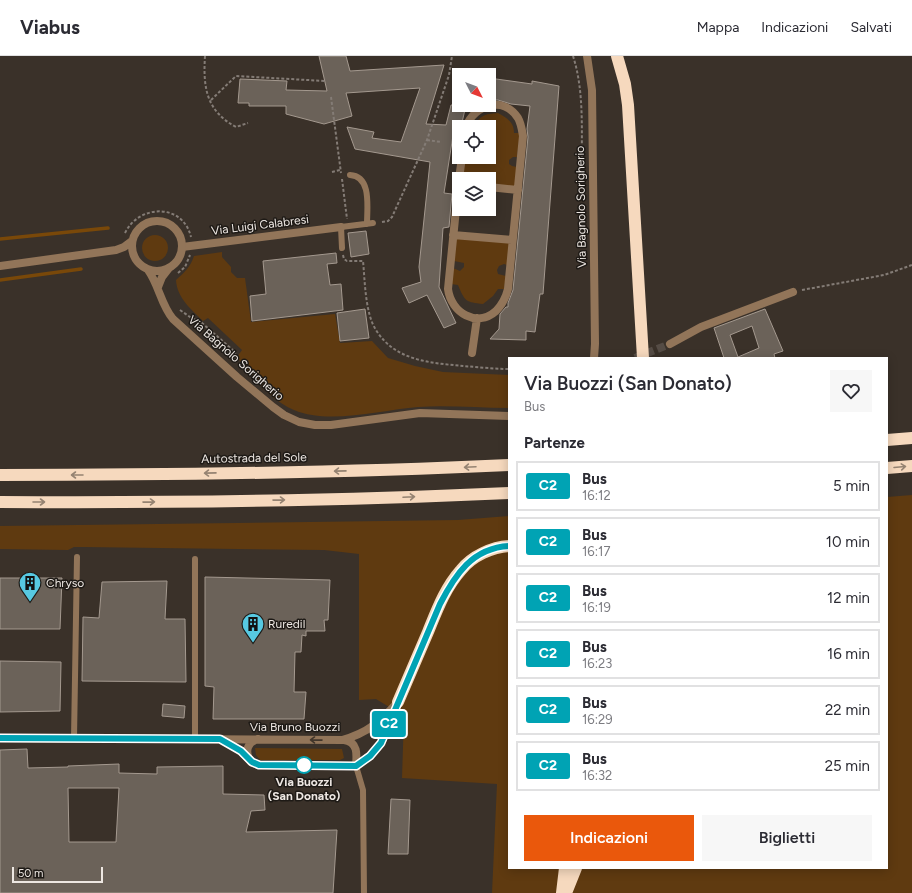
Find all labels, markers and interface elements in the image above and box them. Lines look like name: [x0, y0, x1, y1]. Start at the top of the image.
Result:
text: Viabus: [20, 16, 80, 39]
text: Mappa: [697, 19, 739, 36]
text: Indicazioni: [761, 19, 828, 36]
text: Salvati: [850, 19, 892, 36]
north arrow: [452, 68, 496, 112]
map controls: [452, 68, 496, 216]
button: locate: [452, 120, 496, 164]
street label: Via Bagnolo Sorigherio: [573, 146, 589, 268]
button: layers: [452, 172, 496, 216]
street label: Via Luigi Calabresi: [210, 212, 310, 238]
street label: Via Bagnolo Sorigherio: [185, 313, 287, 403]
button: heart: [830, 370, 872, 412]
text: Via Buozzi (San Donato): [524, 372, 732, 395]
text: Bus: [524, 399, 545, 414]
text: Partenze: [524, 434, 585, 452]
street label: Autostrada del Sole: [201, 450, 307, 466]
one-way arrow: [464, 463, 477, 470]
one-way arrow: [893, 464, 906, 471]
one-way arrow: [334, 467, 347, 475]
one-way arrow: [204, 469, 217, 477]
text: Bus: [582, 470, 607, 488]
one-way arrow: [71, 471, 84, 479]
text: C2: [539, 477, 557, 494]
text: 5 min: [833, 477, 870, 495]
text: 16:12: [582, 488, 611, 503]
one-way arrow: [402, 494, 415, 501]
one-way arrow: [272, 496, 285, 504]
one-way arrow: [32, 498, 45, 506]
one-way arrow: [142, 498, 155, 506]
text: Bus: [582, 526, 607, 544]
text: C2: [539, 533, 557, 550]
text: 10 min: [826, 533, 870, 551]
text: 16:17: [582, 544, 610, 559]
building icon: Chryso: [17, 570, 43, 603]
place label: Chryso: [46, 576, 84, 590]
text: Bus: [582, 582, 607, 600]
text: C2: [539, 589, 557, 606]
text: 12 min: [827, 589, 870, 607]
text: 16:19: [582, 600, 611, 615]
building icon: Ruredil: [240, 611, 266, 644]
place label: Ruredil: [268, 617, 305, 631]
text: Bus: [582, 638, 607, 656]
text: C2: [539, 645, 557, 662]
text: 16 min: [827, 645, 870, 663]
text: 16:23: [582, 656, 612, 671]
text: Bus: [582, 694, 607, 712]
text: C2: [539, 701, 557, 718]
text: 22 min: [825, 701, 870, 719]
line badge: C2: [371, 711, 407, 737]
text: 16:29: [582, 712, 613, 727]
text: C2: [380, 715, 398, 732]
street label: Via Bruno Buozzi: [250, 720, 340, 734]
one-way arrow: [310, 736, 323, 744]
text: Bus: [582, 750, 607, 768]
marker: Via Buozzi (San Donato): [295, 756, 313, 774]
text: C2: [539, 757, 557, 774]
text: 25 min: [825, 757, 870, 775]
text: 16:32: [582, 768, 612, 783]
place label: Via Buozzi (San Donato): [268, 775, 341, 803]
button: Indicazioni: [524, 815, 694, 861]
button: Biglietti: [702, 815, 872, 861]
scale bar: [12, 865, 103, 884]
text: 50 m: [18, 867, 43, 880]

